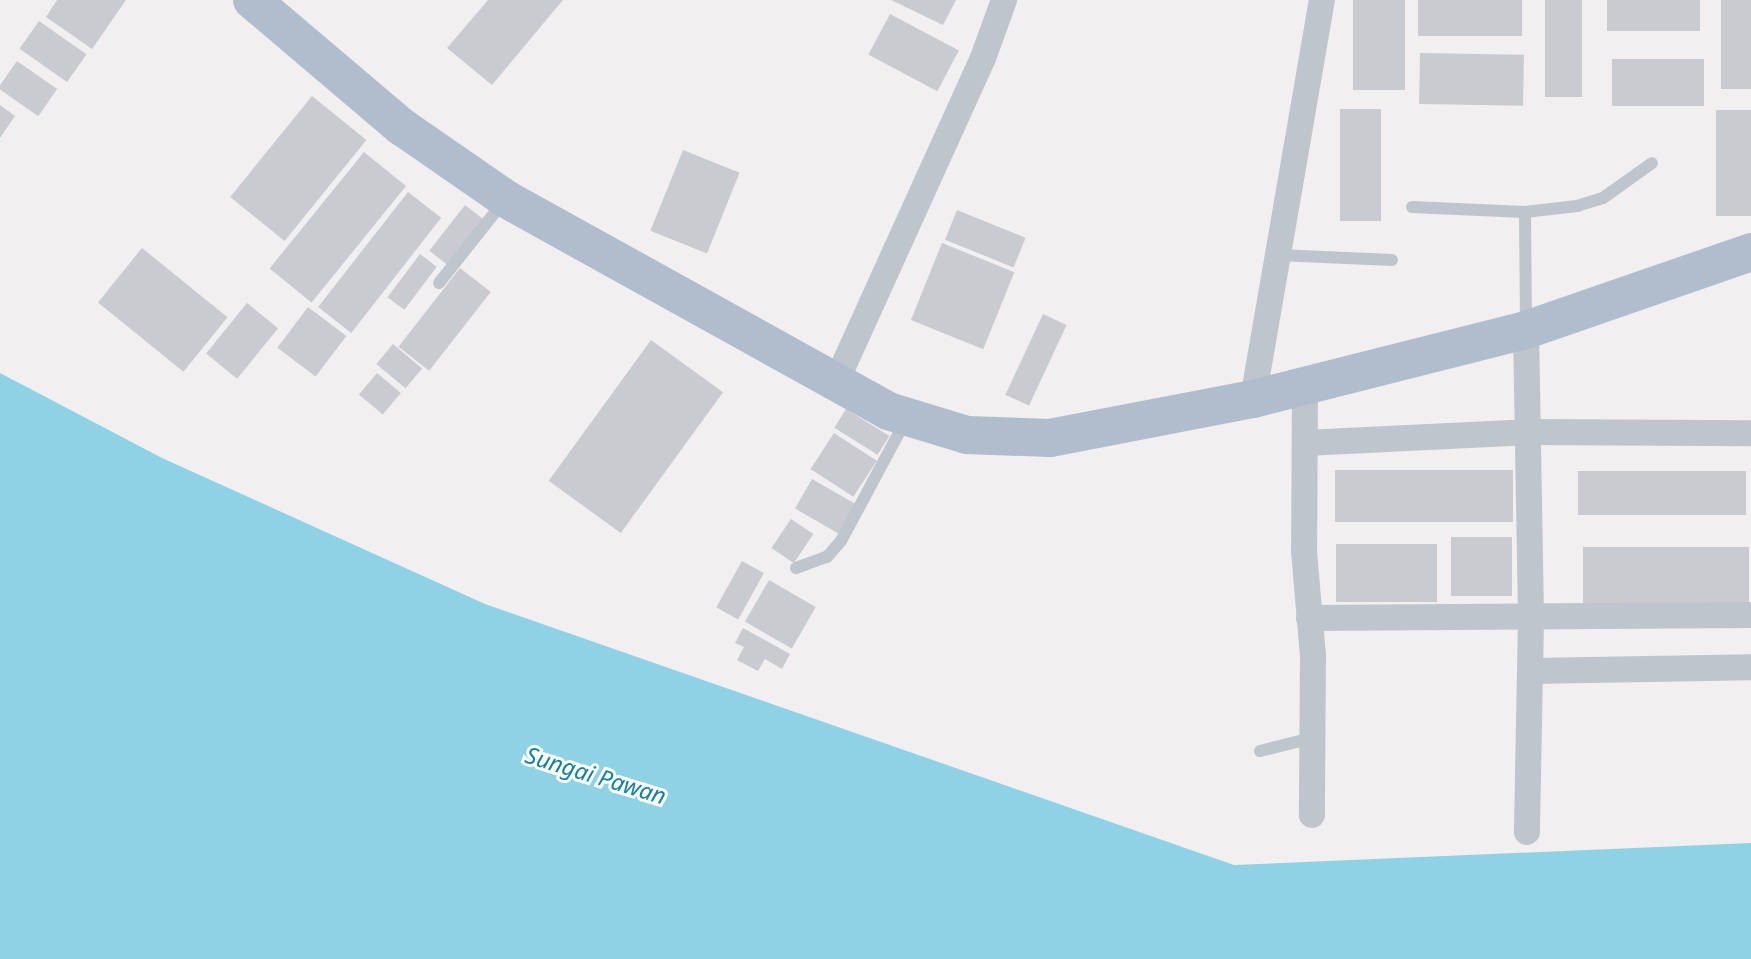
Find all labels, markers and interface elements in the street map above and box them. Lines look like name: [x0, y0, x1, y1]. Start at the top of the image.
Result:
water label: Sungai Pawan: [522, 741, 670, 809]

